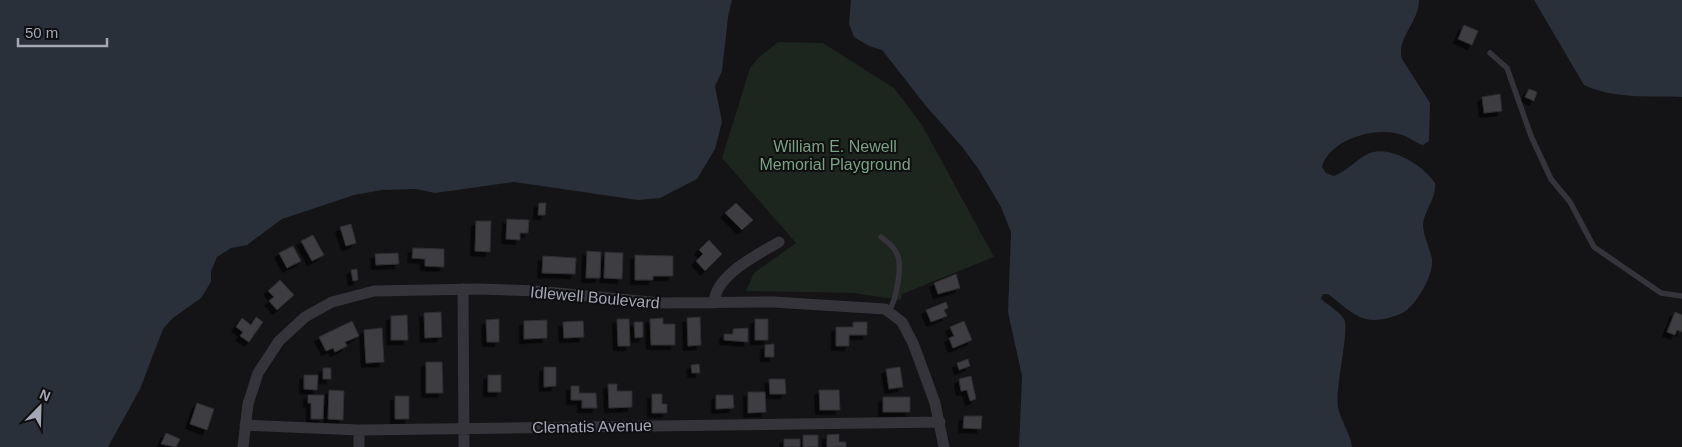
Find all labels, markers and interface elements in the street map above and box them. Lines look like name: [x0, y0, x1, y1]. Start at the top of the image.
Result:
scale bar: [18, 15, 106, 47]
text: 50 m: [25, 24, 58, 41]
park label: William E. Newell Memorial Playground: [759, 138, 911, 173]
street label: Idlewell Boulevard: [530, 283, 660, 312]
north arrow: [15, 382, 65, 432]
text: N: [37, 386, 53, 404]
street label: Clematis Avenue: [532, 417, 652, 436]

